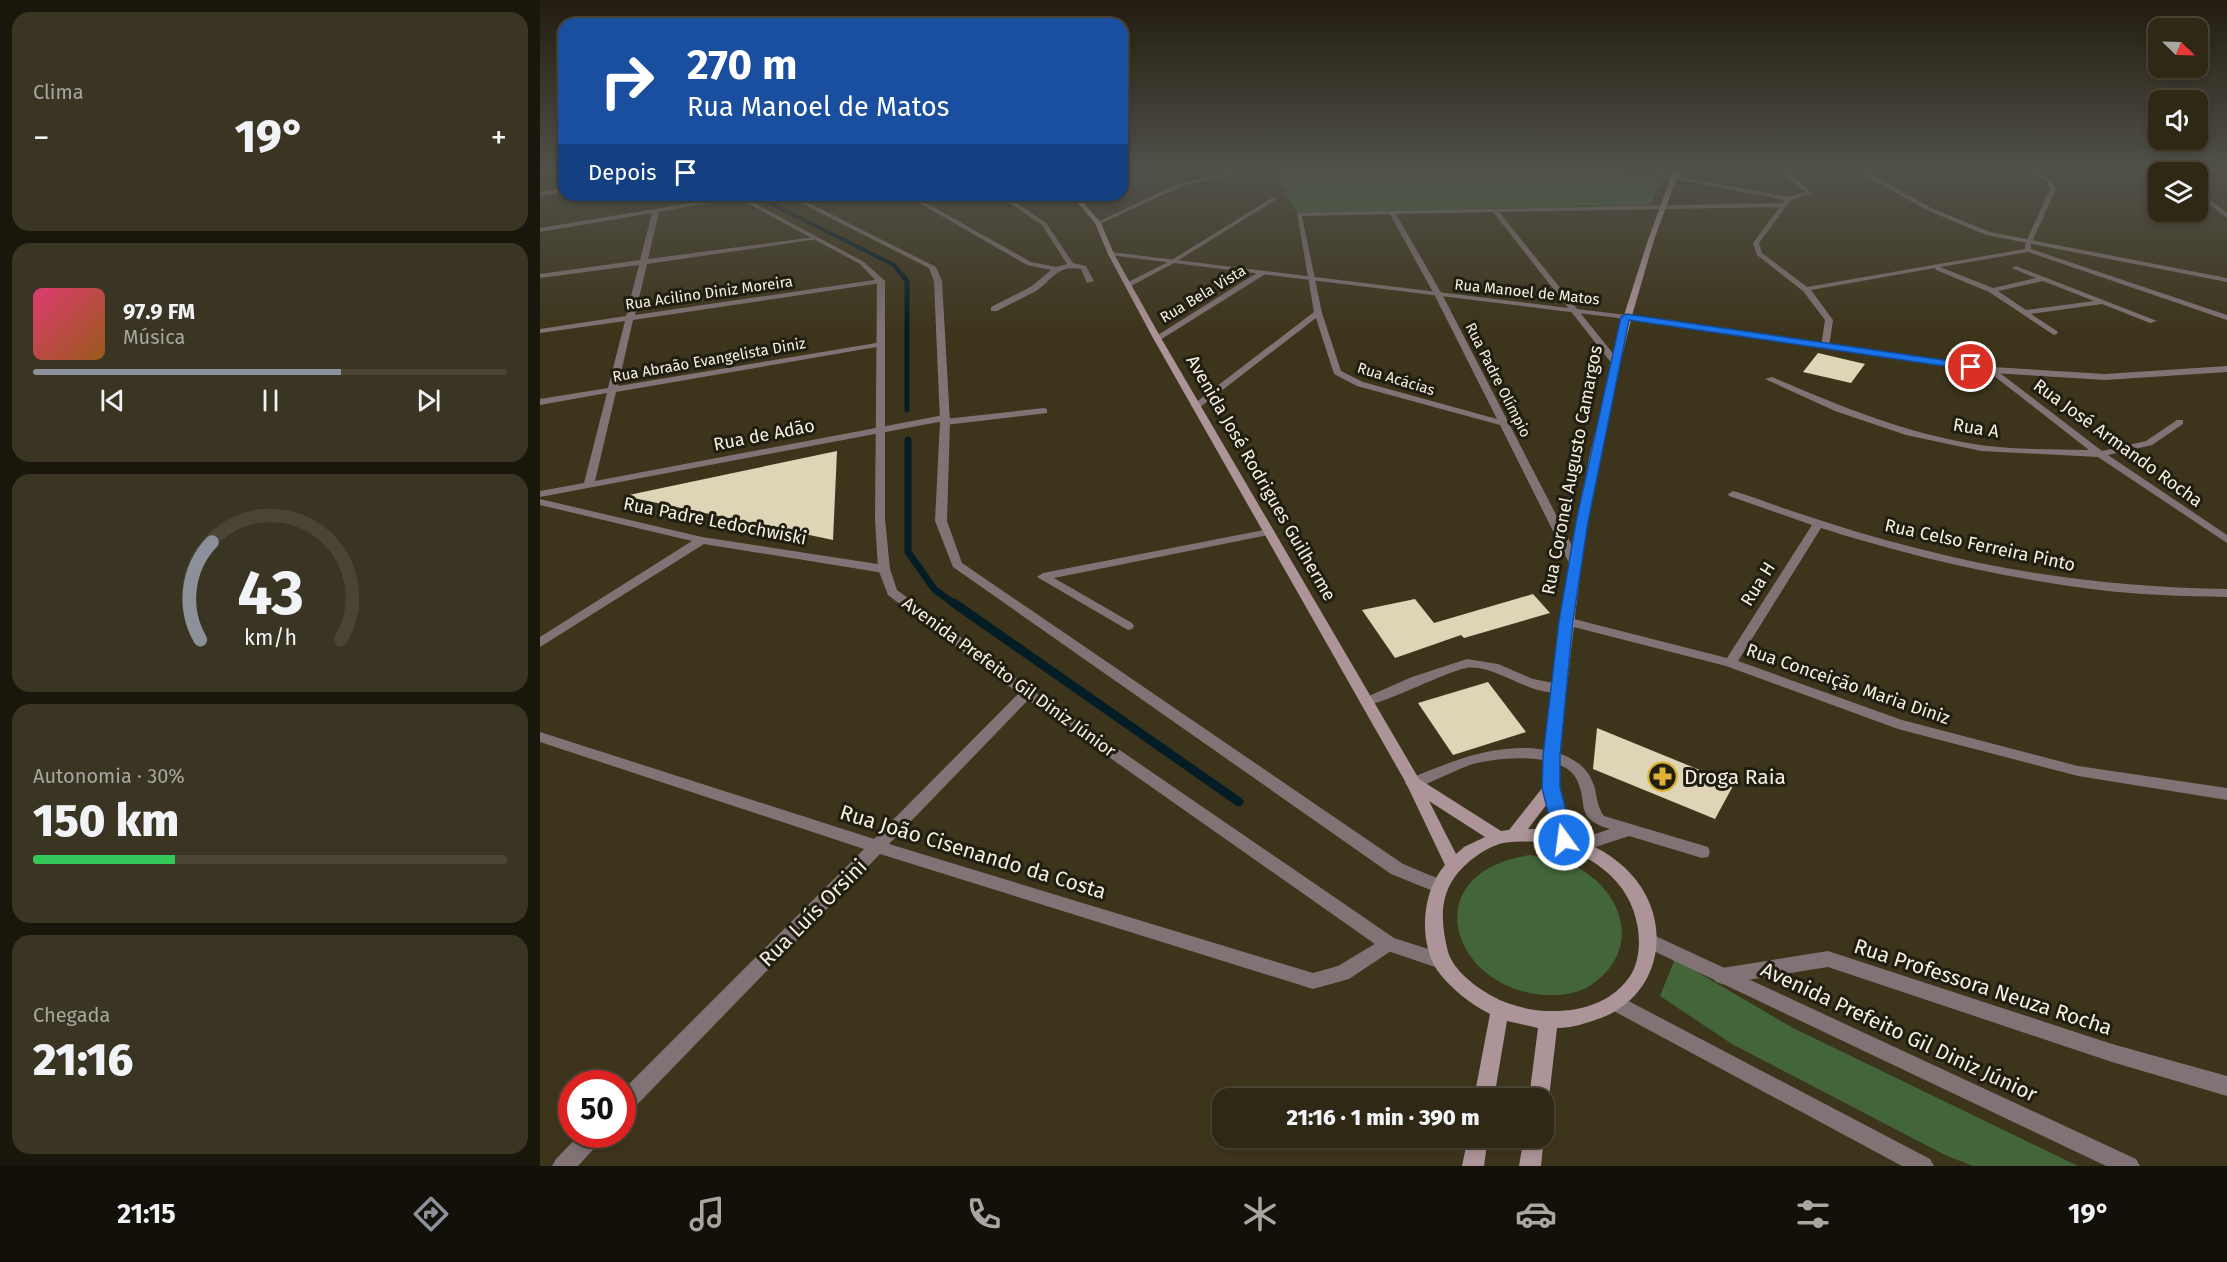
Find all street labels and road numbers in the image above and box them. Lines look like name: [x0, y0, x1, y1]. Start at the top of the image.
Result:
street label: Rua Bela Vista: [1157, 261, 1249, 327]
street label: Rua Acilino Diniz Moreira: [624, 272, 794, 314]
street label: Rua Manoel de Matos: [1454, 275, 1600, 309]
street label: Rua Padre Olímpio: [1461, 320, 1535, 440]
street label: Rua Abraão Evangelista Diniz: [611, 334, 807, 386]
street label: Rua Coronel Augusto Camargos: [1537, 344, 1607, 596]
street label: Avenida José Rodrigues Guilherme: [1181, 351, 1341, 605]
street label: Rua Acácias: [1355, 359, 1437, 399]
street label: Rua José Armando Rocha: [2029, 374, 2207, 512]
street label: Rua de Adão: [712, 414, 816, 456]
street label: Rua A: [1951, 414, 2001, 443]
street label: Rua Padre Ledochwiski: [621, 492, 809, 550]
street label: Rua Celso Ferreira Pinto: [1883, 514, 2077, 576]
street label: Rua H: [1736, 558, 1780, 610]
street label: Avenida Prefeito Gil Diniz Júnior: [898, 592, 1120, 762]
street label: Rua Conceição Maria Diniz: [1743, 639, 1953, 729]
street label: Rua João Cisenando da Costa: [837, 799, 1109, 905]
street label: Rua Luís Orsini: [754, 854, 872, 972]
street label: Rua Professora Neuza Rocha: [1851, 933, 2115, 1041]
street label: Avenida Prefeito Gil Diniz Júnior: [1757, 956, 2041, 1108]

